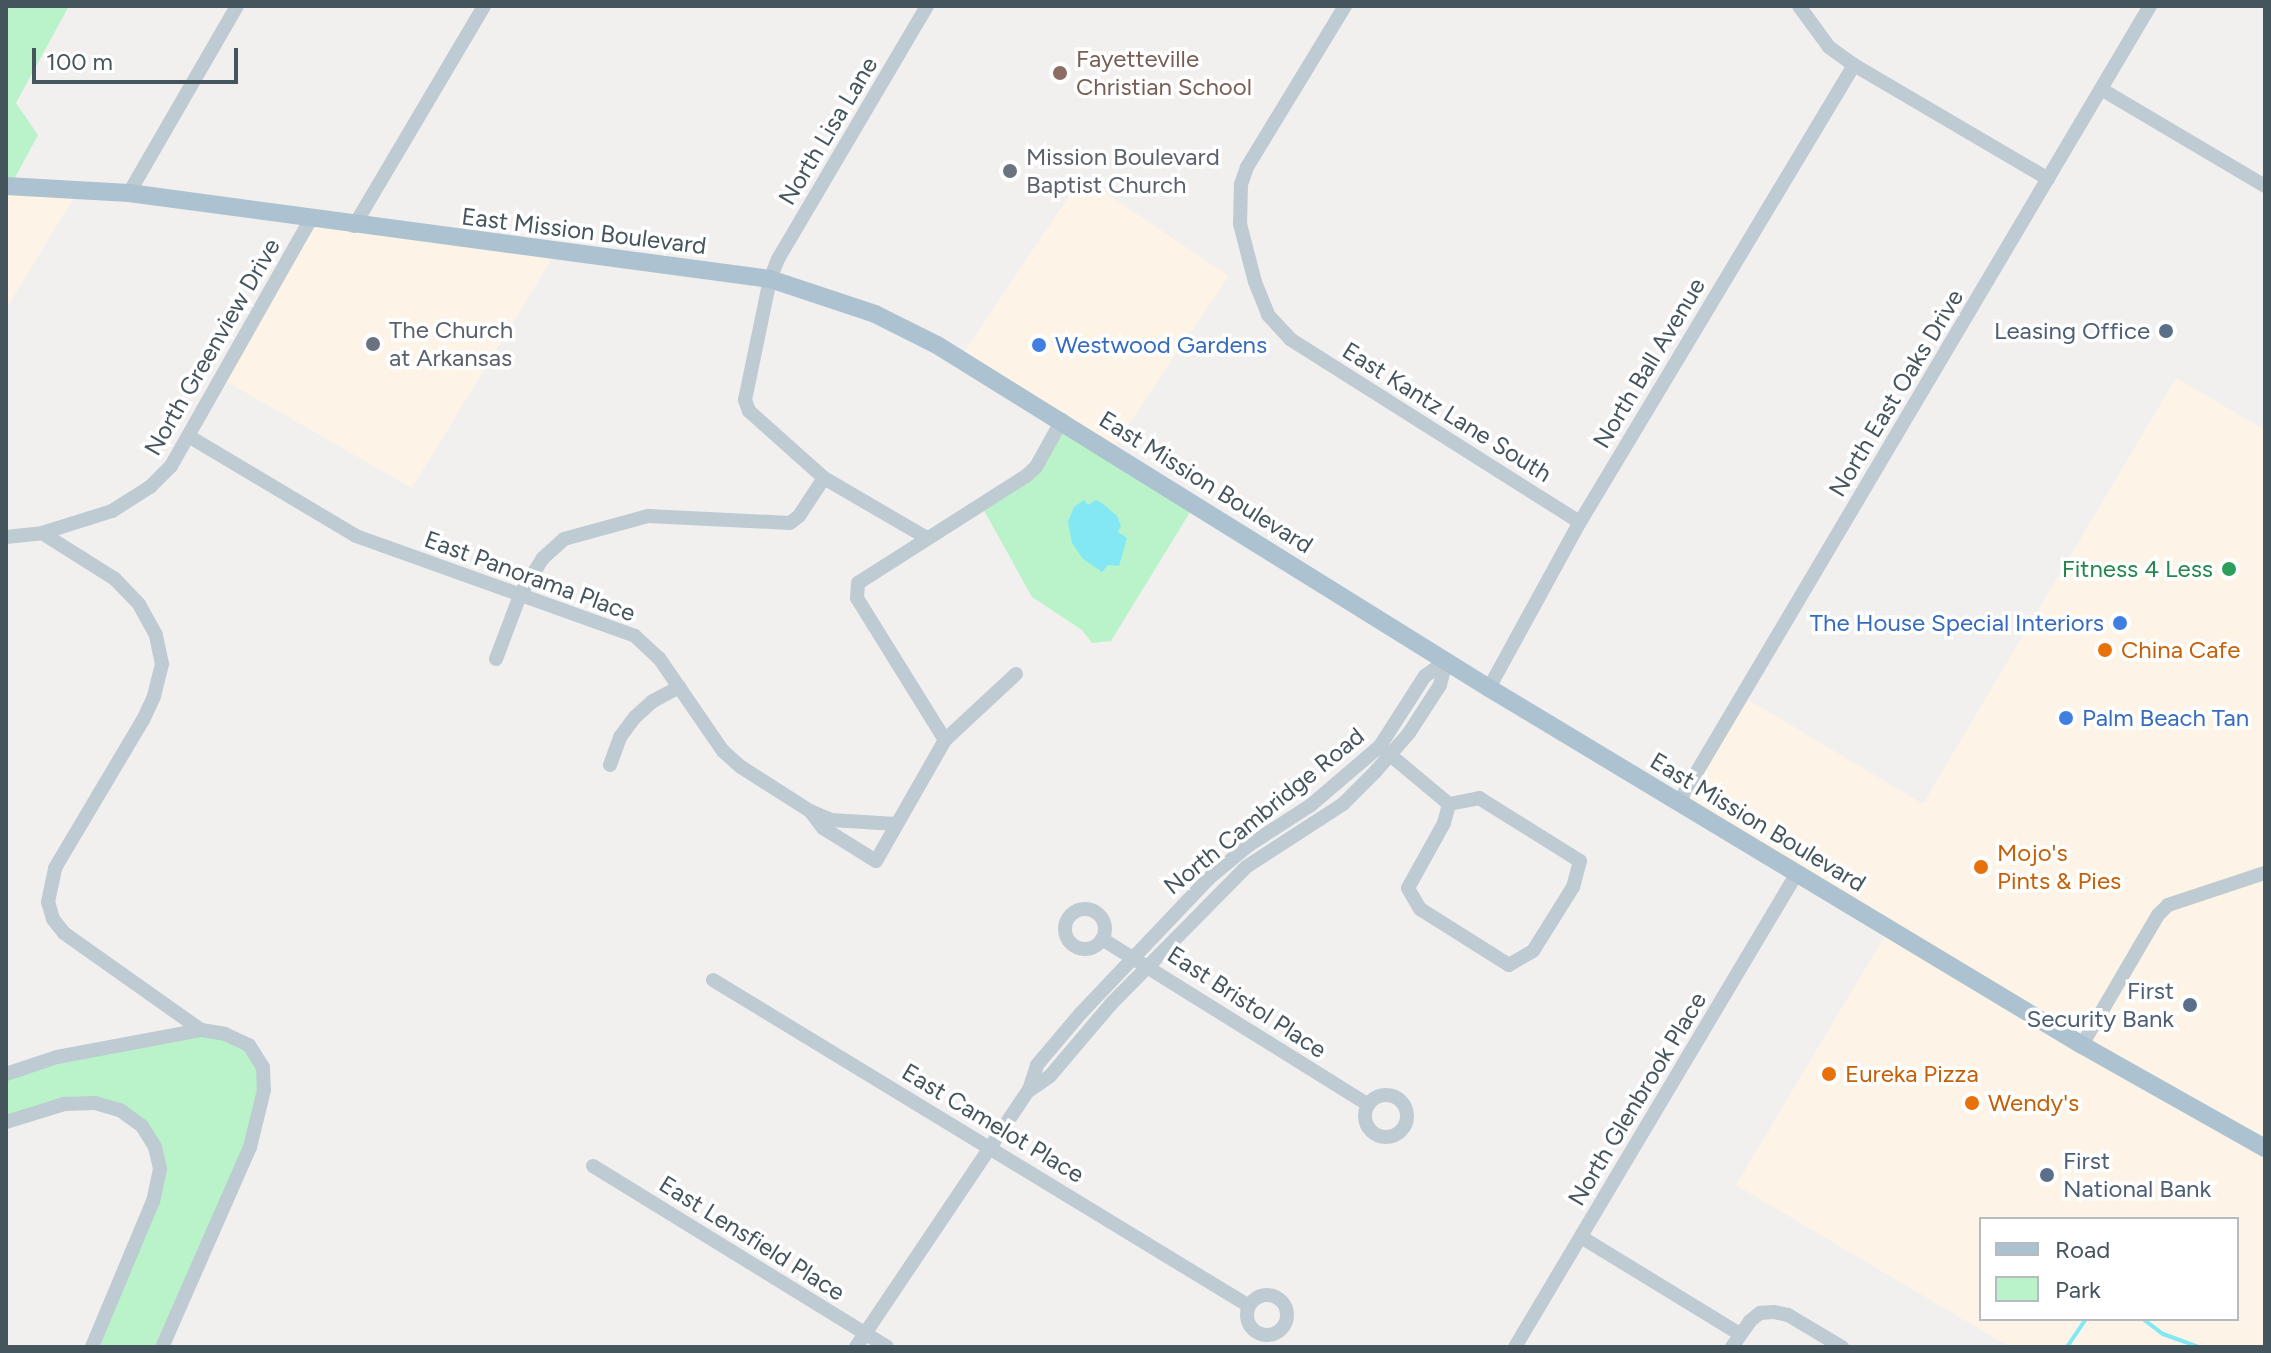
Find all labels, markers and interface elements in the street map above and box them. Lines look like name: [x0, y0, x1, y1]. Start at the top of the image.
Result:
scale bar: [36, 32, 242, 82]
place label: Fayetteville Christian School: [1076, 45, 1252, 101]
text: 100 m: [46, 47, 113, 76]
street label: North Lisa Lane: [772, 52, 884, 210]
marker: Fayetteville Christian School: [1051, 64, 1069, 82]
place label: Mission Boulevard Baptist Church: [1026, 143, 1220, 199]
marker: Mission Boulevard Baptist Church: [1001, 162, 1019, 180]
street label: East Mission Boulevard: [460, 202, 708, 260]
street label: North Greenview Drive: [138, 233, 286, 461]
street label: North Ball Avenue: [1587, 273, 1711, 453]
street label: North East Oaks Drive: [1823, 284, 1969, 502]
place label: The Church at Arkansas: [389, 316, 513, 372]
place label: Leasing Office: [1994, 317, 2150, 345]
marker: Leasing Office: [2157, 322, 2175, 340]
place label: Westwood Gardens: [1055, 331, 1267, 359]
marker: The Church at Arkansas: [364, 335, 382, 353]
marker: Westwood Gardens: [1030, 336, 1048, 354]
street label: East Kantz Lane South: [1337, 336, 1557, 488]
street label: East Mission Boulevard: [1094, 405, 1318, 559]
street label: East Panorama Place: [421, 524, 639, 628]
place label: Fitness 4 Less: [2062, 555, 2213, 583]
marker: Fitness 4 Less: [2220, 560, 2238, 578]
place label: The House Special Interiors: [1810, 609, 2104, 637]
marker: The House Special Interiors: [2111, 614, 2129, 632]
place label: China Cafe: [2121, 636, 2240, 664]
marker: China Cafe: [2096, 641, 2114, 659]
place label: Palm Beach Tan: [2082, 704, 2249, 732]
marker: Palm Beach Tan: [2057, 709, 2075, 727]
street label: North Cambridge Road: [1158, 721, 1370, 901]
street label: East Mission Boulevard: [1645, 746, 1871, 898]
place label: Mojo's Pints & Pies: [1997, 839, 2121, 895]
marker: Mojo's Pints & Pies: [1972, 858, 1990, 876]
street label: East Bristol Place: [1162, 940, 1332, 1064]
place label: First Security Bank: [2027, 977, 2174, 1033]
street label: North Glenbrook Place: [1562, 987, 1712, 1211]
marker: First Security Bank: [2181, 996, 2199, 1014]
street label: East Camelot Place: [897, 1057, 1089, 1189]
place label: Eureka Pizza: [1845, 1060, 1979, 1088]
marker: Eureka Pizza: [1820, 1065, 1838, 1083]
place label: Wendy's: [1988, 1089, 2079, 1117]
marker: Wendy's: [1963, 1094, 1981, 1112]
place label: First National Bank: [2063, 1147, 2211, 1203]
marker: First National Bank: [2038, 1166, 2056, 1184]
street label: East Lensfield Place: [654, 1169, 850, 1307]
legend: [1979, 1217, 2239, 1321]
text: Road: [2055, 1235, 2110, 1264]
text: Park: [2055, 1275, 2101, 1304]

